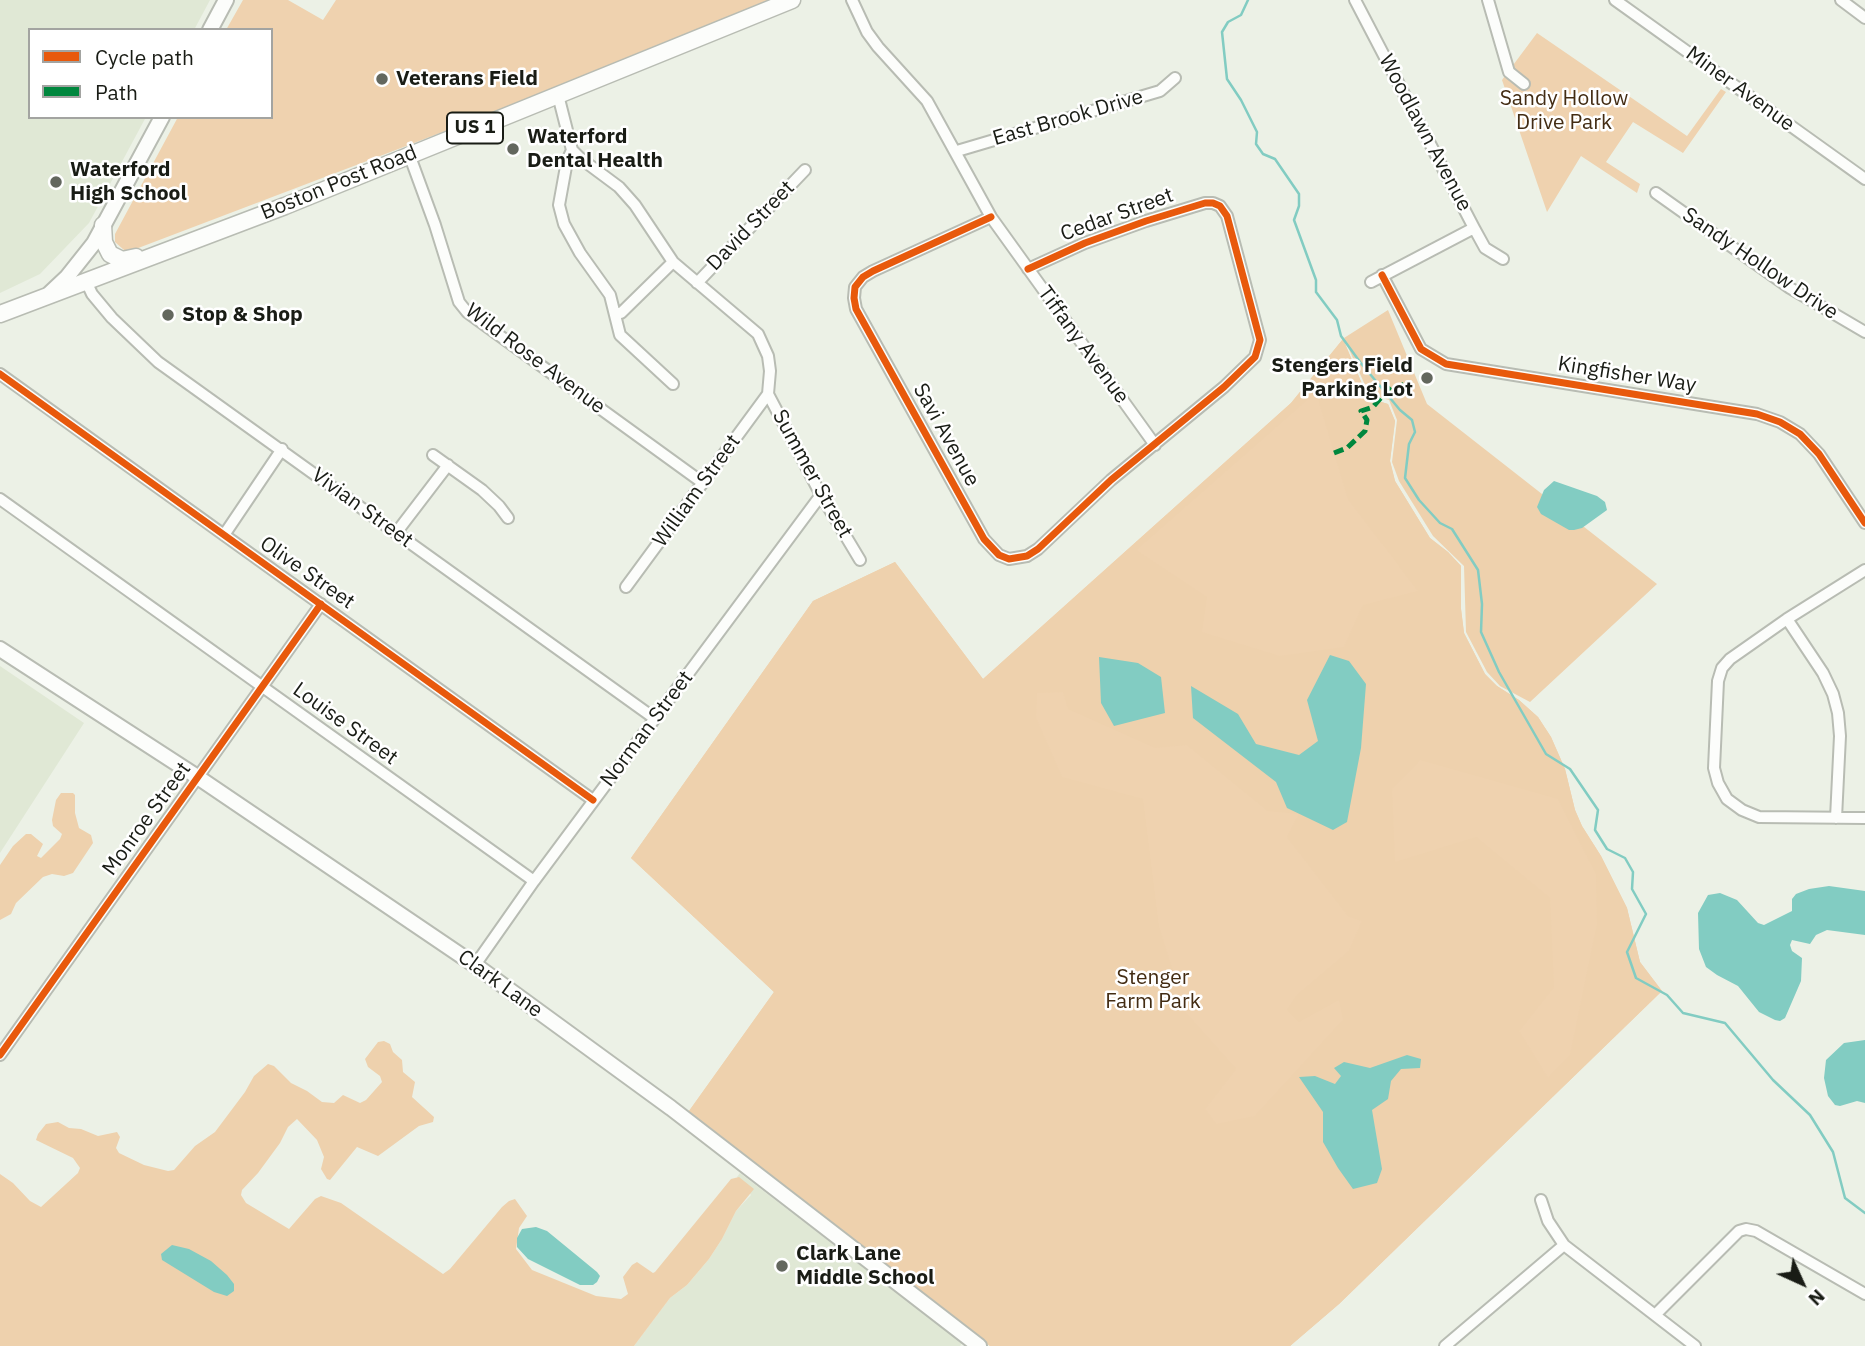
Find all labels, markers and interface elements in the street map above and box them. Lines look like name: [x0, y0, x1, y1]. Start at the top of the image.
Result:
legend: [28, 28, 273, 119]
street label: Miner Avenue: [1681, 41, 1799, 137]
text: Cycle path: [95, 43, 194, 71]
street label: Woodlawn Avenue: [1373, 50, 1477, 216]
place label: Veterans Field: [396, 66, 538, 92]
marker: Veterans Field: [374, 71, 390, 87]
text: Path: [95, 78, 138, 106]
street label: East Brook Drive: [990, 84, 1146, 152]
park label: Sandy Hollow Drive Park: [1500, 86, 1628, 136]
road number: US 1: [447, 112, 503, 144]
place label: Waterford Dental Health: [527, 124, 663, 174]
street label: Boston Post Road: [257, 140, 421, 226]
marker: Waterford Dental Health: [505, 141, 521, 157]
place label: Waterford High School: [70, 157, 187, 207]
marker: Waterford High School: [48, 174, 64, 190]
street label: David Street: [702, 176, 800, 276]
street label: Cedar Street: [1057, 183, 1177, 247]
street label: Sandy Hollow Drive: [1677, 203, 1843, 325]
street label: Tiffany Avenue: [1032, 281, 1134, 409]
street label: Wild Rose Avenue: [460, 298, 610, 420]
place label: Stop & Shop: [182, 302, 303, 328]
marker: Stop & Shop: [160, 307, 176, 323]
street label: Kingfisher Way: [1556, 352, 1698, 398]
place label: Stengers Field Parking Lot: [1271, 353, 1413, 403]
marker: Stengers Field Parking Lot: [1419, 370, 1435, 386]
street label: Savi Avenue: [907, 379, 985, 491]
street label: Summer Street: [766, 406, 858, 542]
street label: William Street: [648, 430, 746, 552]
street label: Vivian Street: [306, 463, 418, 553]
street label: Olive Street: [255, 531, 359, 615]
street label: Norman Street: [595, 666, 699, 792]
street label: Louise Street: [288, 677, 402, 771]
street label: Monroe Street: [97, 757, 197, 881]
street label: Clark Lane: [453, 945, 547, 1023]
park label: Stenger Farm Park: [1105, 965, 1201, 1015]
place label: Clark Lane Middle School: [796, 1241, 934, 1291]
north arrow: [1767, 1248, 1837, 1318]
marker: Clark Lane Middle School: [774, 1258, 790, 1274]
text: N: [1804, 1284, 1830, 1311]

